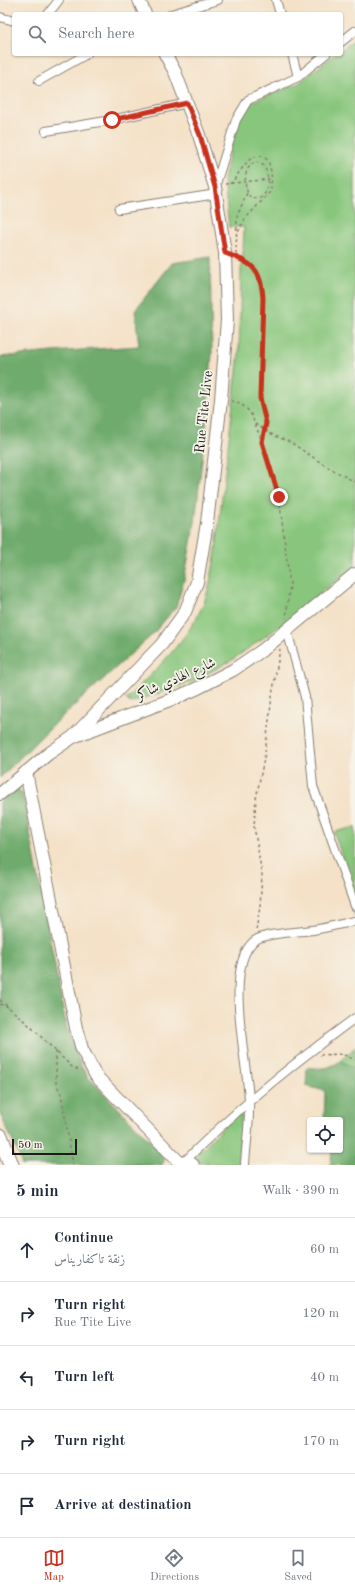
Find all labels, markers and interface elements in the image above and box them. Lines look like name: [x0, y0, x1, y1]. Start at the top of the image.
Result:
search box: [12, 12, 343, 56]
icon: search: [26, 23, 48, 45]
text: Search here: [58, 27, 135, 42]
route start: [103, 111, 121, 129]
street label: Rue Tite Live: [193, 370, 215, 454]
route end: [270, 488, 288, 506]
street label: شارع الهادي شاكر: [132, 654, 219, 707]
map controls: [307, 1117, 343, 1153]
button: locate: [307, 1117, 343, 1153]
scale bar: [12, 1137, 77, 1156]
text: 50 m: [18, 1140, 43, 1151]
text: 5 min: [16, 1183, 59, 1200]
text: Walk · 390 m: [262, 1184, 339, 1197]
text: Continue: [54, 1231, 113, 1246]
icon: ahead: [16, 1239, 38, 1261]
text: 60 m: [310, 1243, 339, 1256]
text: زنقة تاكفاريناس: [54, 1253, 125, 1266]
text: Turn right: [54, 1298, 125, 1313]
icon: right: [16, 1303, 38, 1325]
text: 120 m: [302, 1307, 339, 1320]
text: Rue Tite Live: [54, 1316, 131, 1329]
icon: left: [16, 1367, 38, 1389]
text: Turn left: [54, 1370, 114, 1385]
text: 40 m: [310, 1371, 339, 1384]
icon: right: [16, 1431, 38, 1453]
text: Turn right: [54, 1434, 125, 1449]
text: 170 m: [302, 1435, 339, 1448]
icon: arrive: [16, 1495, 38, 1517]
text: Arrive at destination: [54, 1498, 192, 1513]
tab: Map: [43, 1547, 65, 1585]
tab: Directions: [150, 1547, 199, 1585]
tab: Saved: [284, 1547, 312, 1585]

